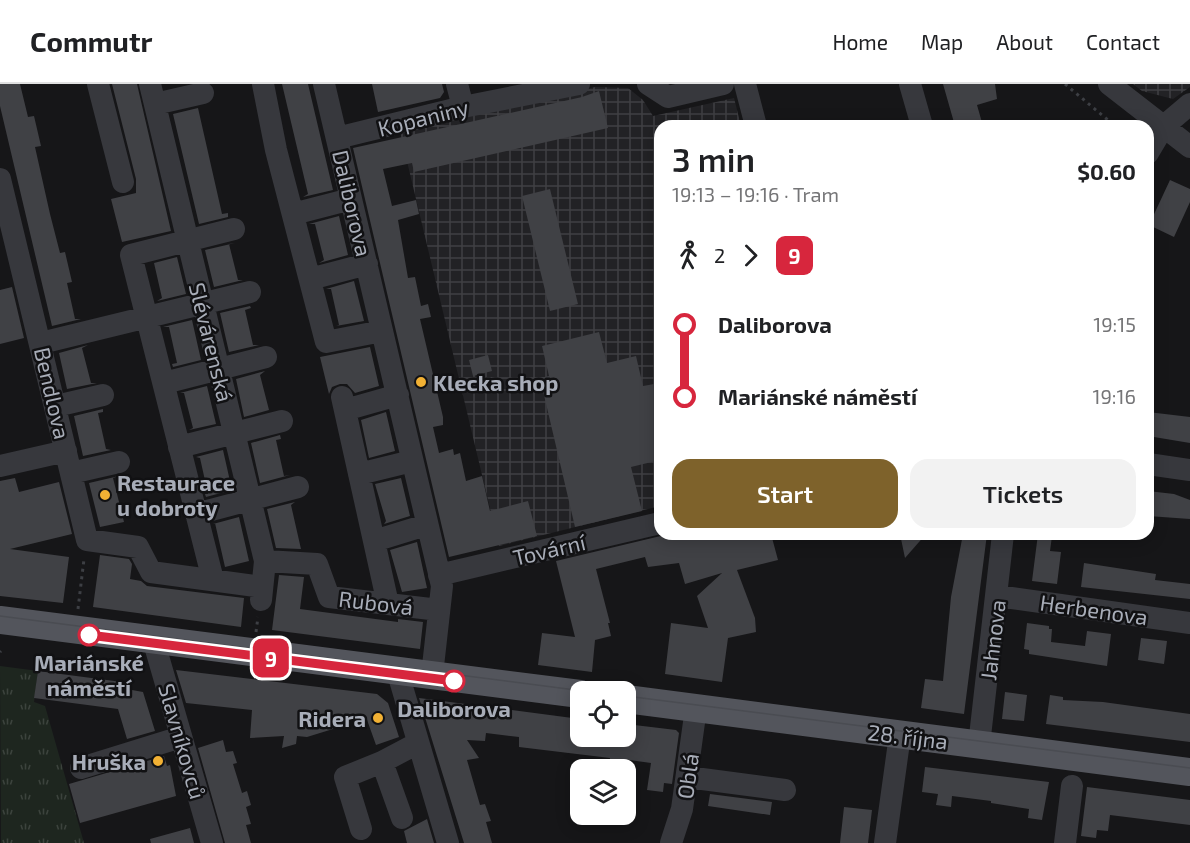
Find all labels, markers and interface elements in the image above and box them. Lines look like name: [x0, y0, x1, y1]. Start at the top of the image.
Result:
text: Commutr: [30, 24, 152, 58]
text: Home: [832, 29, 888, 54]
text: Map: [921, 29, 963, 54]
text: About: [996, 29, 1053, 54]
text: Contact: [1086, 29, 1160, 54]
street label: Kopaniny: [375, 93, 471, 141]
text: 3 min: [672, 139, 755, 179]
street label: Daliborova: [328, 147, 378, 259]
text: $0.60: [1077, 158, 1136, 184]
text: 19:13 – 19:16 · Tram: [672, 182, 839, 206]
icon: walk: [672, 239, 705, 272]
icon: forward: [734, 239, 767, 272]
text: 2: [714, 243, 725, 267]
text: 9: [788, 243, 801, 268]
street label: Slévárenská: [185, 280, 239, 404]
text: Daliborova: [718, 311, 832, 337]
text: 19:15: [1093, 312, 1136, 336]
street label: Bendlova: [30, 345, 76, 441]
place label: Klecka shop: [433, 369, 558, 395]
marker: Klecka shop: [414, 375, 428, 389]
text: Mariánské náměstí: [718, 383, 917, 409]
text: 19:16: [1092, 384, 1136, 408]
button: Start: [672, 459, 898, 528]
button: Tickets: [910, 459, 1136, 528]
place label: Restaurace u dobroty: [117, 469, 235, 521]
marker: Restaurace u dobroty: [98, 488, 112, 502]
street label: Tovární: [510, 528, 589, 570]
street label: Rubová: [337, 585, 415, 619]
street label: Herbenova: [1038, 589, 1150, 629]
street label: Jahnova: [974, 598, 1010, 682]
marker: Mariánské náměstí: [78, 624, 100, 646]
line badge: 9: [252, 638, 290, 678]
text: 9: [265, 646, 277, 671]
place label: Mariánské náměstí: [34, 649, 144, 700]
marker: Daliborova: [443, 670, 465, 692]
street label: Slavníkovců: [154, 680, 212, 802]
map controls: [570, 681, 636, 825]
button: locate: [570, 681, 636, 747]
place label: Daliborova: [397, 695, 511, 721]
place label: Ridera: [298, 705, 366, 731]
marker: Ridera: [371, 711, 385, 725]
street label: 28. října: [866, 718, 949, 755]
place label: Hruška: [72, 748, 146, 774]
street label: Oblá: [671, 751, 703, 801]
marker: Hruška: [151, 754, 165, 768]
button: layers: [570, 759, 636, 825]

